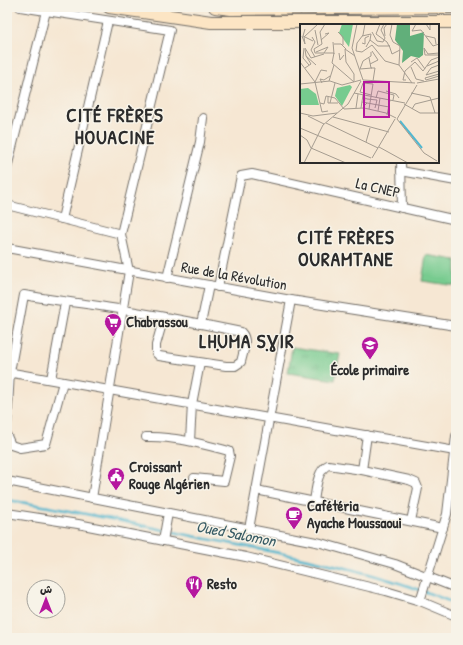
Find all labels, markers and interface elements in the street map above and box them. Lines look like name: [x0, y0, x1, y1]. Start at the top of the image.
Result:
inset map: [300, 24, 439, 163]
district label: CITÉ FRÈRES HOUACINE: [66, 102, 164, 150]
street label: La CNEP: [354, 172, 402, 203]
district label: CITÉ FRÈRES OURAMTANE: [297, 224, 395, 272]
street label: Rue de la Révolution: [180, 256, 289, 295]
place label: Chabrassou: [126, 311, 189, 332]
supermarket icon: Chabrassou: [103, 312, 123, 337]
district label: LḤUMA ṢƔIR: [199, 328, 295, 354]
school or university icon: École primaire: [360, 335, 380, 360]
place label: École primaire: [331, 359, 409, 381]
place label: Croissant Rouge Algérien: [129, 456, 210, 495]
public building icon: Croissant Rouge Algérien: [106, 466, 126, 491]
place label: Cafétéria Ayache Moussaoui: [307, 495, 402, 534]
cafe icon: Cafétéria Ayache Moussaoui: [284, 505, 304, 530]
water label: Oued Salomon: [194, 515, 279, 552]
place label: Resto: [207, 573, 237, 594]
restaurant icon: Resto: [184, 574, 204, 599]
north arrow: [26, 579, 66, 619]
text: ش: [40, 582, 52, 596]

